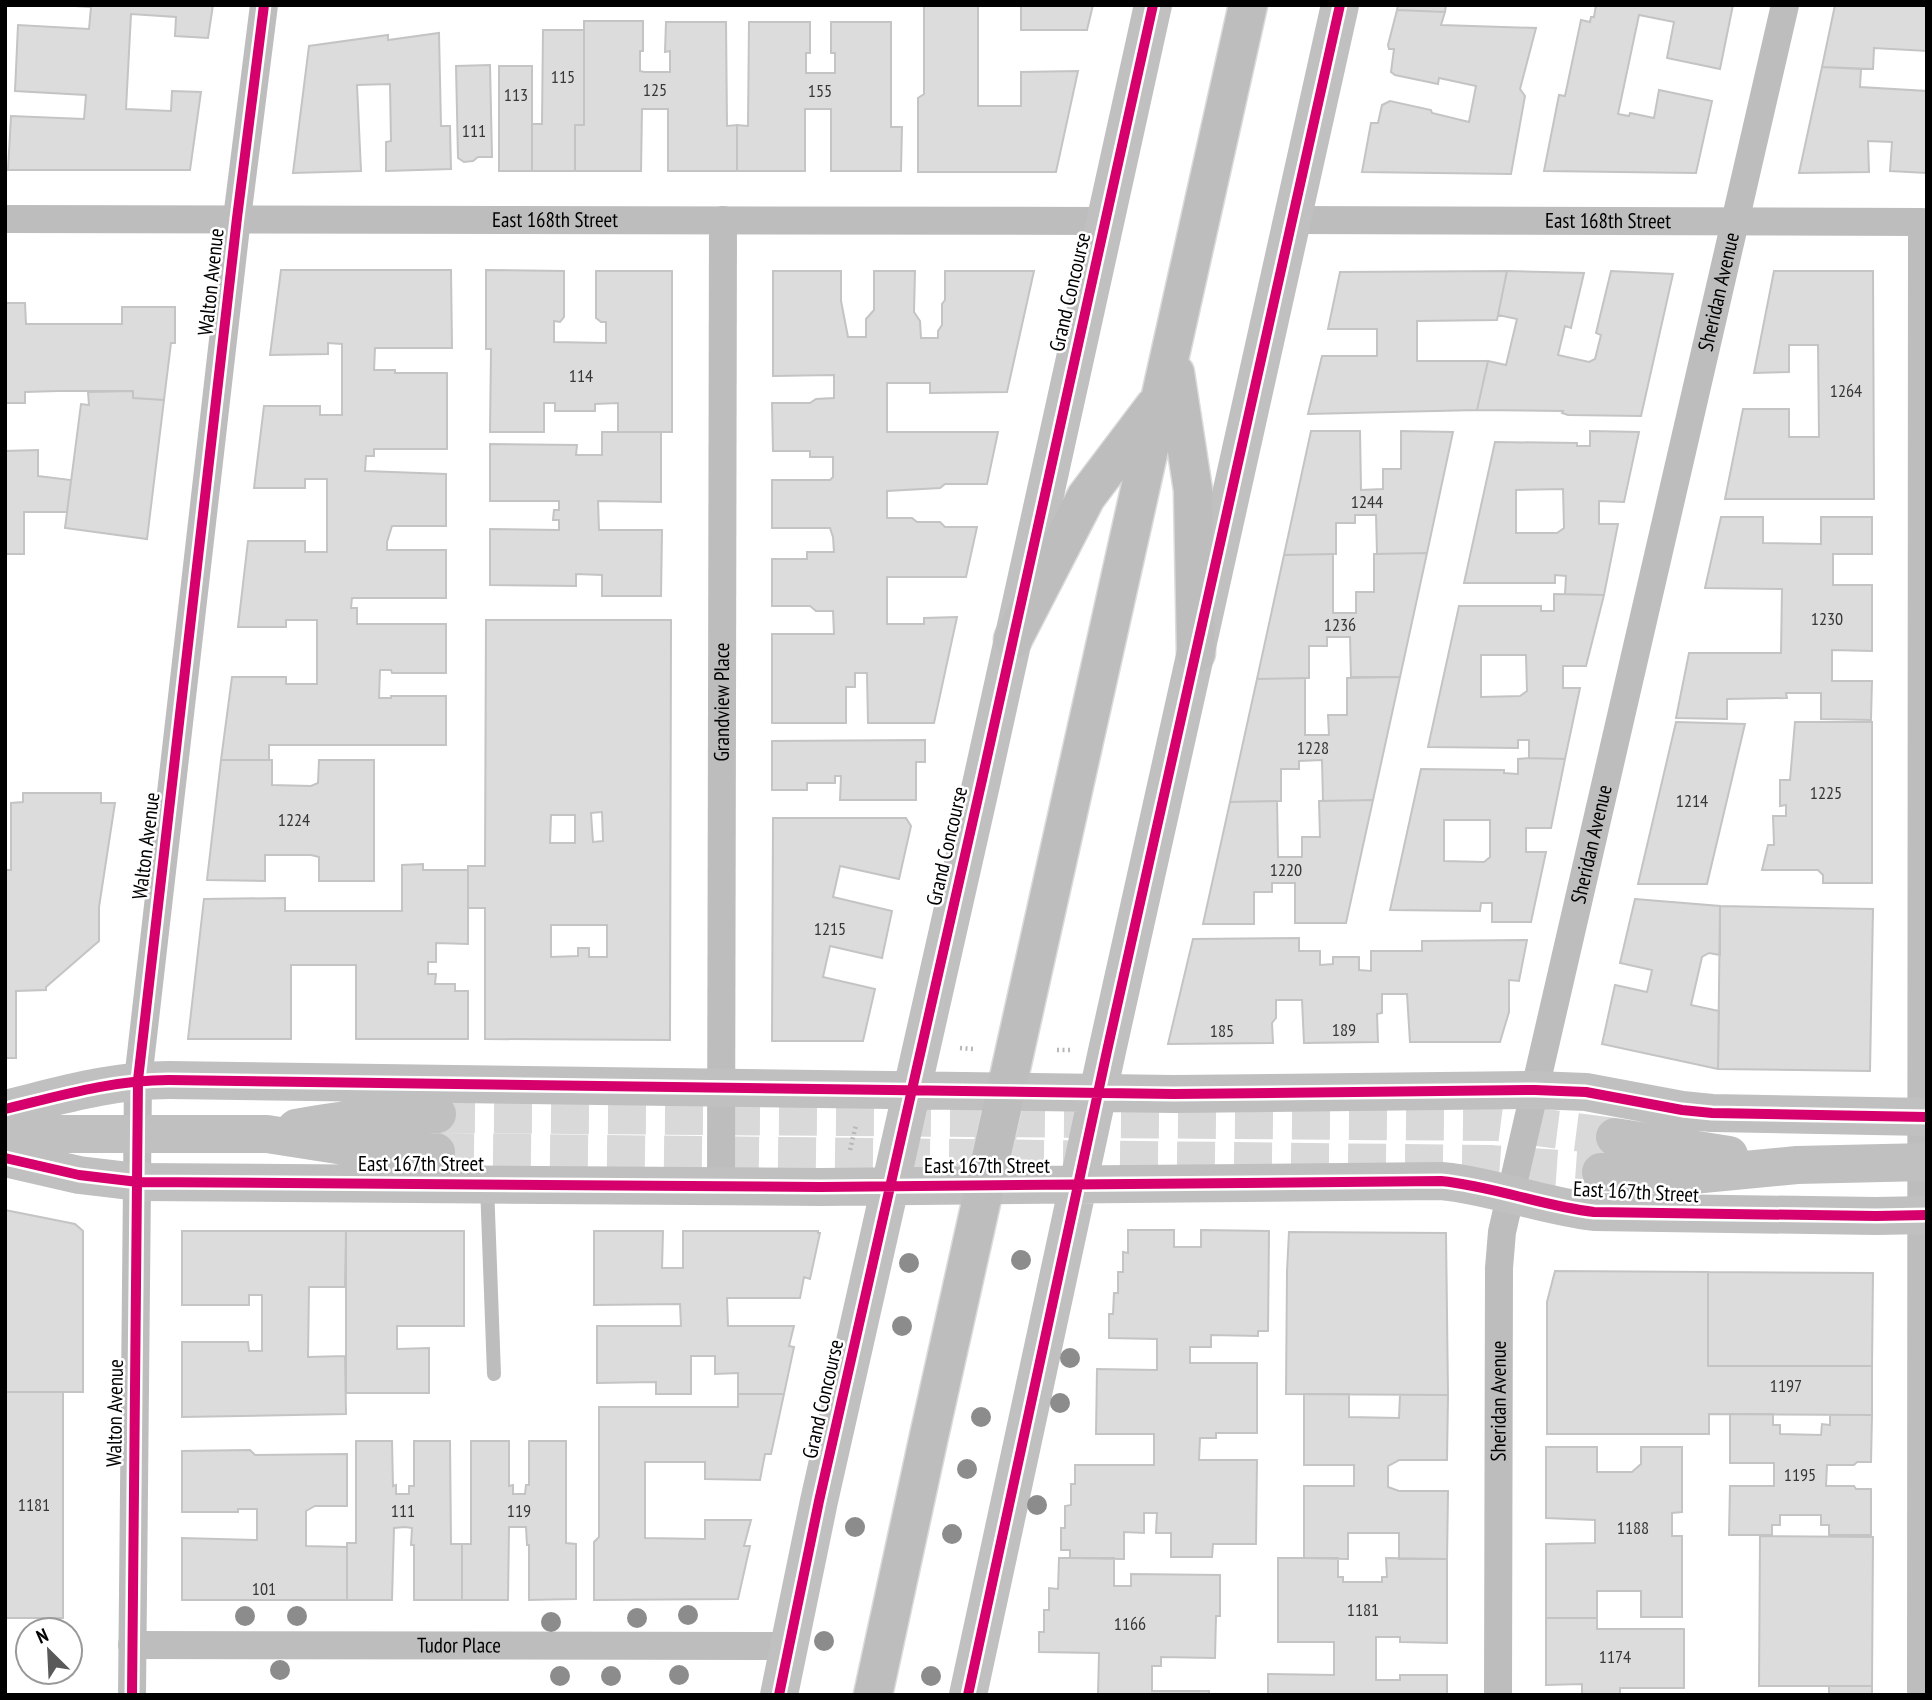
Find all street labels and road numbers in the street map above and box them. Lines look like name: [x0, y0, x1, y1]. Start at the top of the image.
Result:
street label: East 168th Street: [492, 206, 618, 233]
street label: East 168th Street: [1545, 207, 1671, 234]
street label: Walton Avenue: [191, 227, 230, 337]
street label: Grand Concourse: [1043, 230, 1096, 354]
street label: Sheridan Avenue: [1692, 230, 1745, 354]
street label: Grandview Place: [708, 642, 735, 762]
street label: Sheridan Avenue: [1564, 782, 1618, 906]
street label: Grand Concourse: [920, 784, 973, 908]
street label: Walton Avenue: [126, 791, 165, 901]
street label: East 167th Street: [358, 1150, 484, 1177]
street label: East 167th Street: [924, 1152, 1050, 1179]
street label: East 167th Street: [1572, 1175, 1700, 1208]
street label: Grand Concourse: [796, 1337, 849, 1461]
street label: Sheridan Avenue: [1485, 1340, 1512, 1462]
street label: Walton Avenue: [100, 1359, 129, 1467]
street label: Tudor Place: [417, 1631, 501, 1659]

